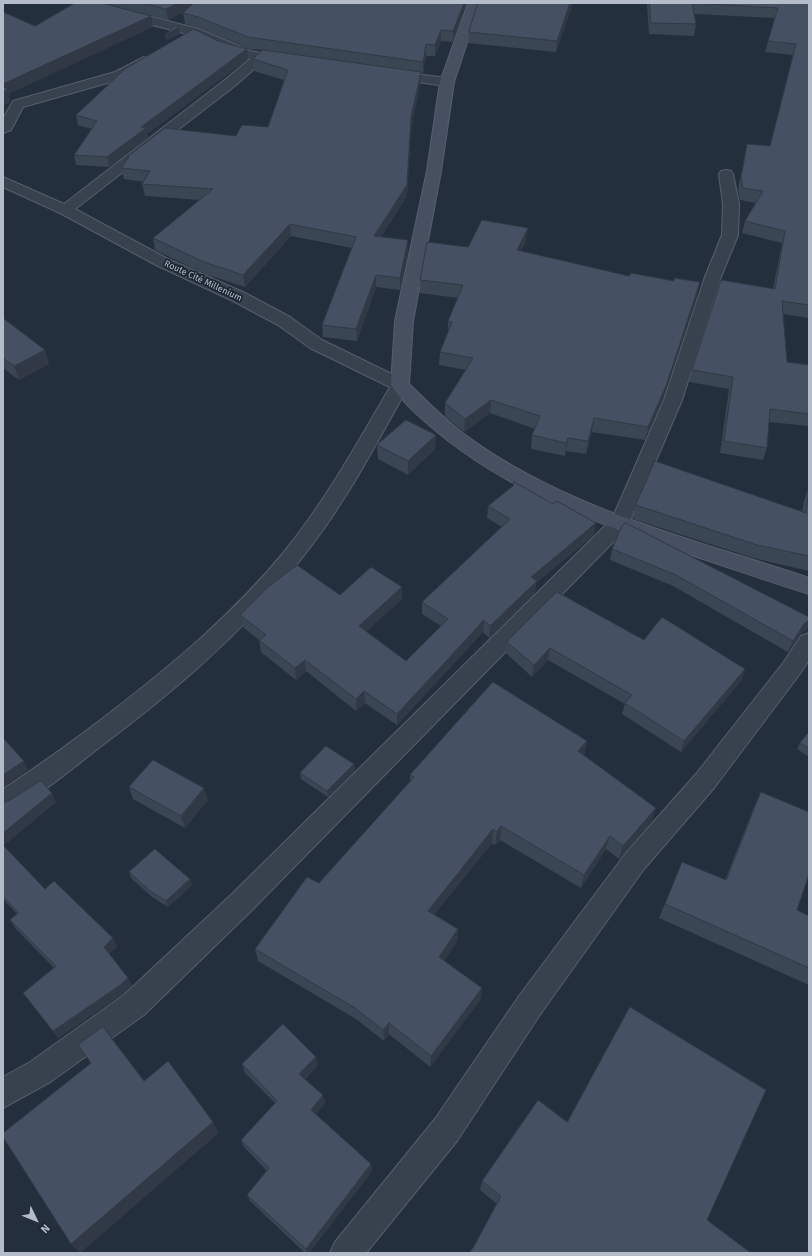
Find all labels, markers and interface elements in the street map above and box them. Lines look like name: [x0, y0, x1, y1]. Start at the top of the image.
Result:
street label: Route Cité Millenium: [162, 258, 244, 304]
north arrow: [16, 1200, 56, 1240]
text: N: [38, 1221, 52, 1236]

